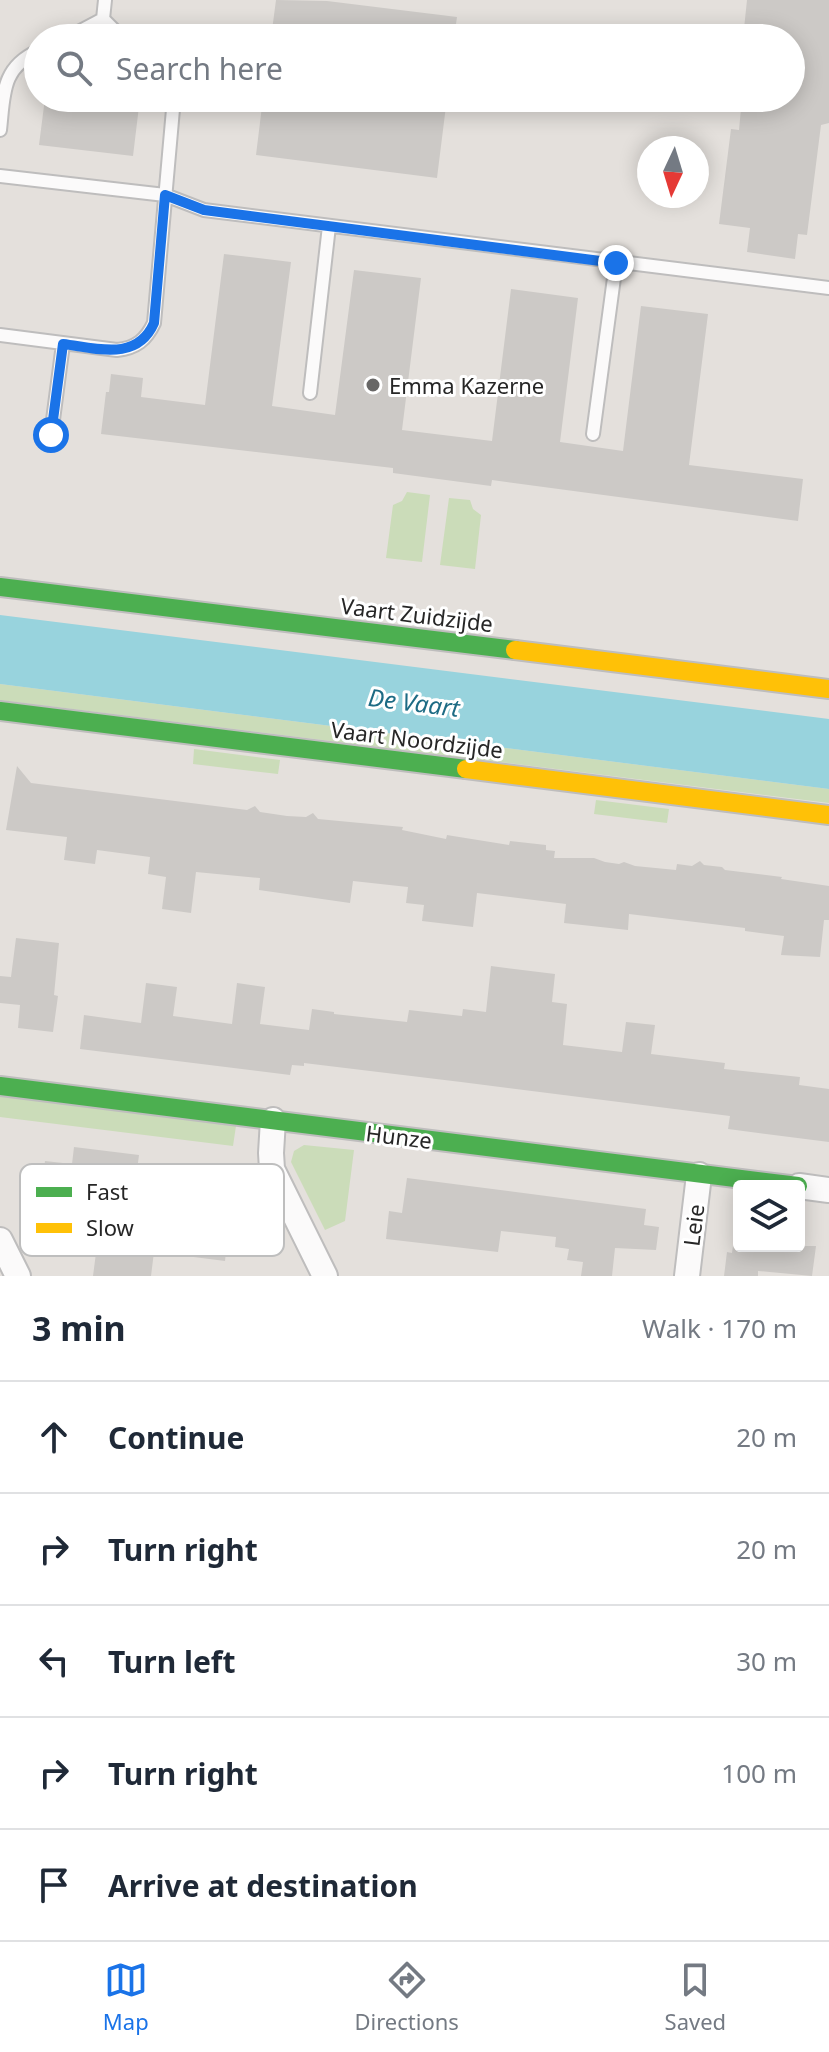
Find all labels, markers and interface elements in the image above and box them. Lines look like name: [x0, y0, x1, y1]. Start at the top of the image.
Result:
search box: [24, 24, 805, 112]
icon: search: [52, 46, 96, 90]
text: Search here: [116, 48, 283, 89]
north arrow: [637, 136, 709, 208]
route end: [598, 245, 634, 281]
place label: Emma Kazerne: [389, 370, 544, 400]
marker: Emma Kazerne: [364, 376, 382, 394]
route start: [33, 417, 69, 453]
street label: Vaart Zuidzijde: [339, 590, 495, 638]
water label: De Vaart: [366, 680, 463, 724]
street label: Vaart Noordzijde: [329, 714, 505, 764]
street label: Hunze: [364, 1117, 434, 1155]
legend: [20, 1164, 284, 1256]
text: Fast: [86, 1176, 128, 1206]
map controls: [733, 1180, 805, 1252]
button: layers: [733, 1180, 805, 1252]
street label: Leie: [676, 1202, 710, 1248]
text: Slow: [86, 1212, 135, 1242]
text: 3 min: [32, 1305, 126, 1351]
text: Walk · 170 m: [642, 1310, 797, 1346]
icon: ahead: [32, 1415, 76, 1459]
text: Continue: [108, 1417, 244, 1458]
text: 20 m: [736, 1419, 797, 1455]
icon: right: [32, 1527, 76, 1571]
text: Turn right: [108, 1529, 258, 1570]
text: 20 m: [736, 1531, 797, 1567]
icon: left: [32, 1639, 76, 1683]
text: Turn left: [108, 1641, 236, 1682]
text: 30 m: [736, 1643, 797, 1679]
icon: right: [32, 1751, 76, 1795]
text: Turn right: [108, 1753, 258, 1794]
text: 100 m: [721, 1755, 797, 1791]
icon: arrive: [32, 1863, 76, 1907]
text: Arrive at destination: [108, 1865, 418, 1906]
tab: Map: [103, 1958, 149, 2036]
tab: Directions: [354, 1958, 459, 2036]
tab: Saved: [665, 1958, 726, 2036]

